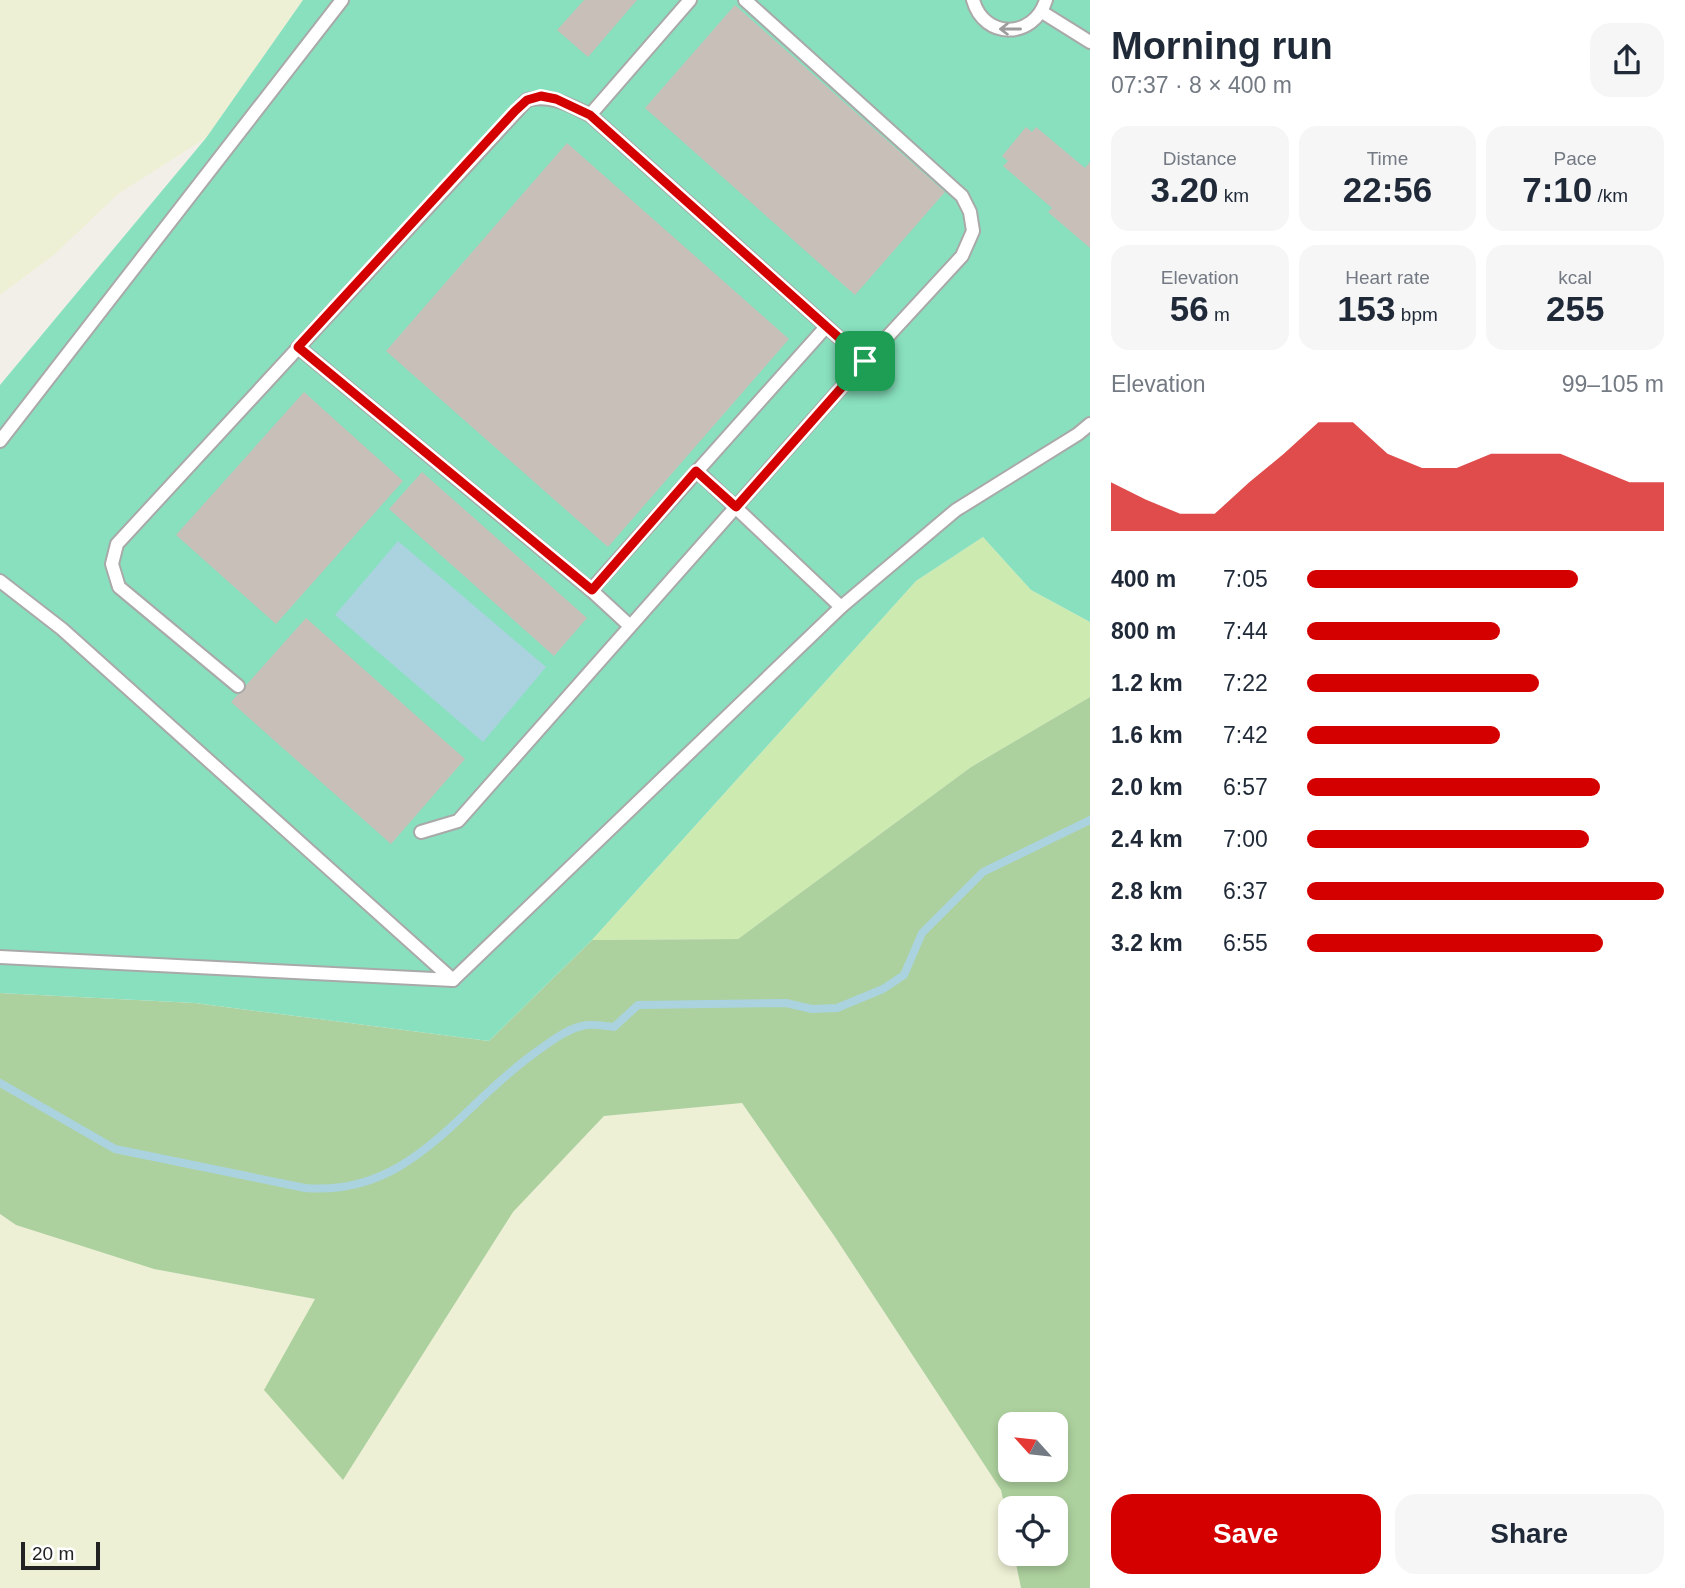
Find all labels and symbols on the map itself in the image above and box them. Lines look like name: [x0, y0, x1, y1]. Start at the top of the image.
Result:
one-way arrow: [999, 22, 1022, 36]
pin: [835, 331, 895, 391]
north arrow: [998, 1412, 1068, 1482]
scale bar: [21, 1539, 100, 1571]

